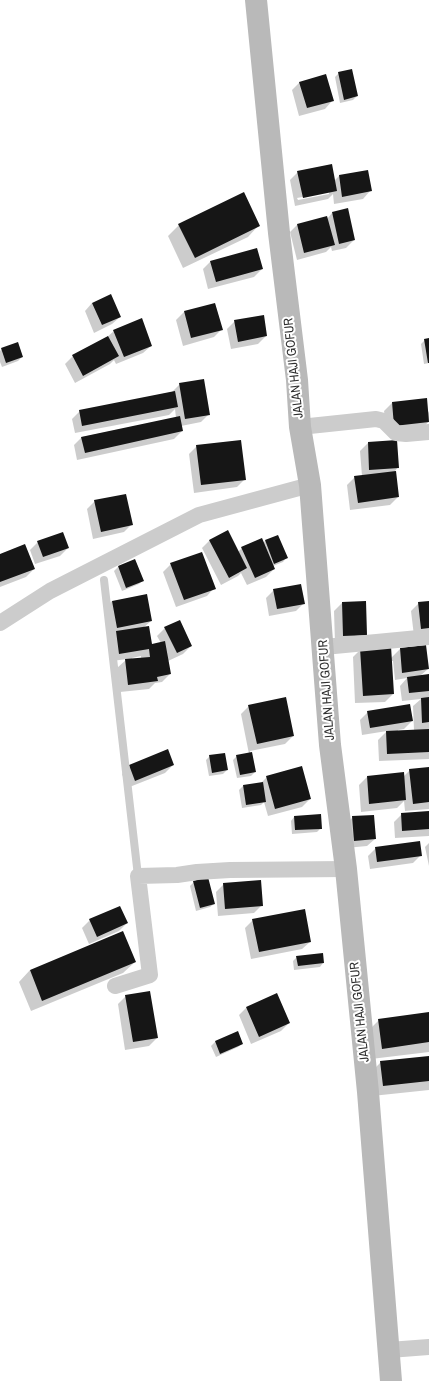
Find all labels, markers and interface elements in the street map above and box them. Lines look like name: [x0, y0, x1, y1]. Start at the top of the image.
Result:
street label: JALAN HAJI GOFUR: [281, 317, 307, 419]
street label: JALAN HAJI GOFUR: [316, 639, 338, 741]
street label: JALAN HAJI GOFUR: [347, 961, 373, 1063]

